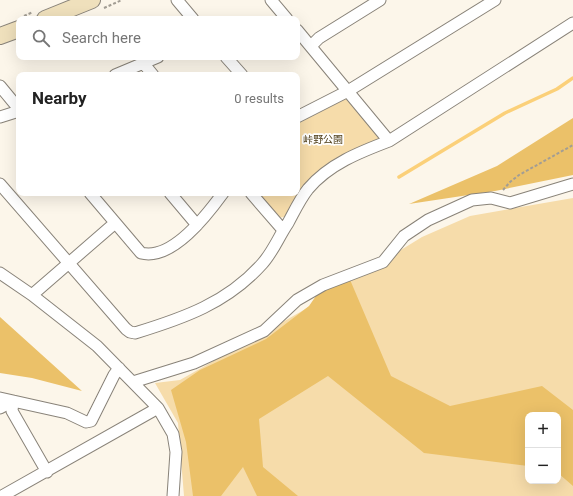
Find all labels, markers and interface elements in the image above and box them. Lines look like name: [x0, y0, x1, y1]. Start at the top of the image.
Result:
search box: [16, 16, 300, 60]
icon: search: [30, 27, 52, 49]
text: Search here: [62, 29, 141, 47]
text: Nearby: [32, 88, 87, 108]
text: 0 results: [234, 91, 284, 106]
park label: 峠野公園: [303, 134, 343, 145]
map controls: [525, 412, 561, 484]
button: +: [525, 412, 561, 448]
button: −: [525, 448, 561, 484]

